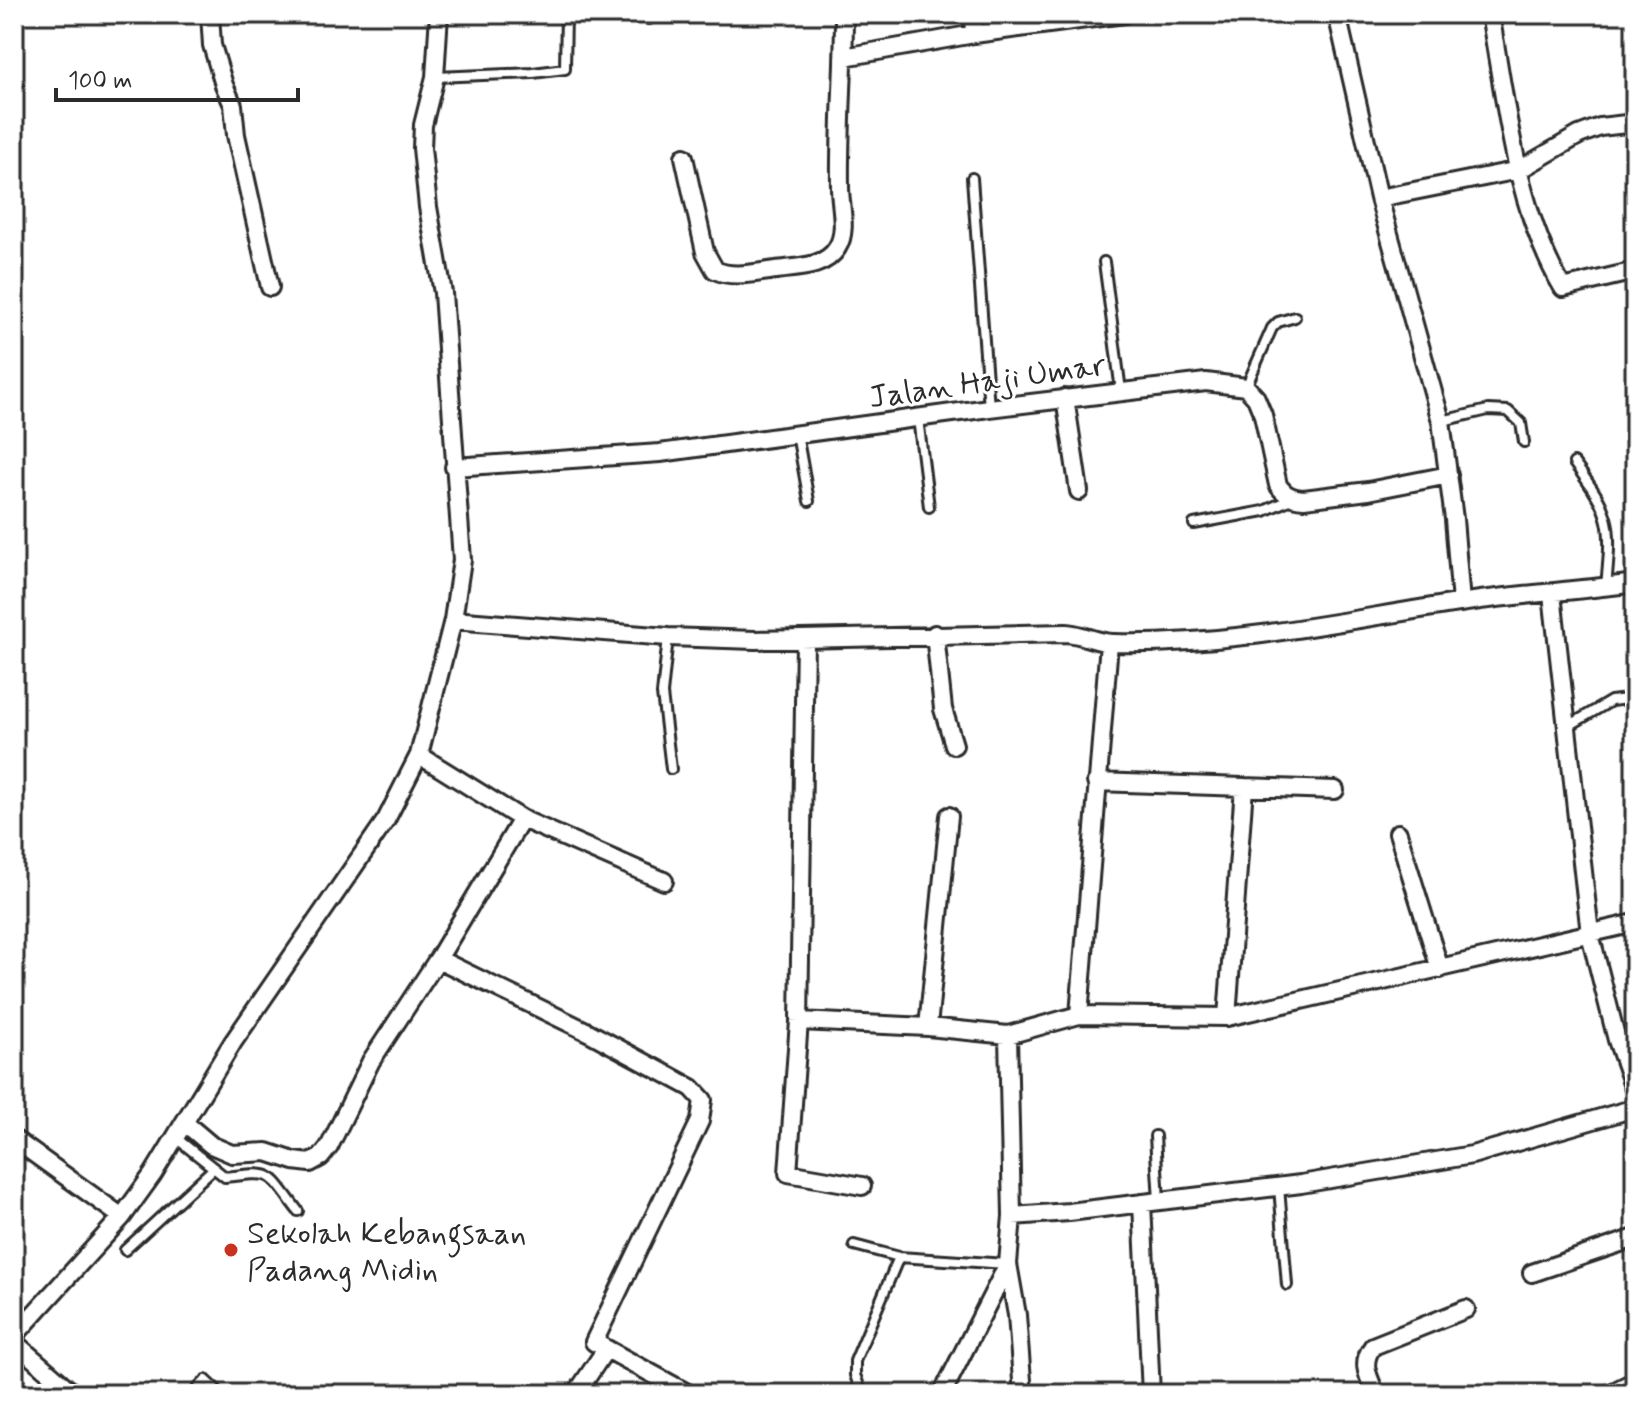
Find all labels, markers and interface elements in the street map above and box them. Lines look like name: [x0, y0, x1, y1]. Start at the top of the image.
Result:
scale bar: [56, 52, 298, 102]
text: 100 m: [68, 66, 132, 97]
street label: Jalan Haji Umar: [866, 344, 1109, 419]
place label: Sekolah Kebangsaan Padang Midin: [247, 1213, 526, 1292]
marker: Sekolah Kebangsaan Padang Midin: [222, 1241, 240, 1259]

